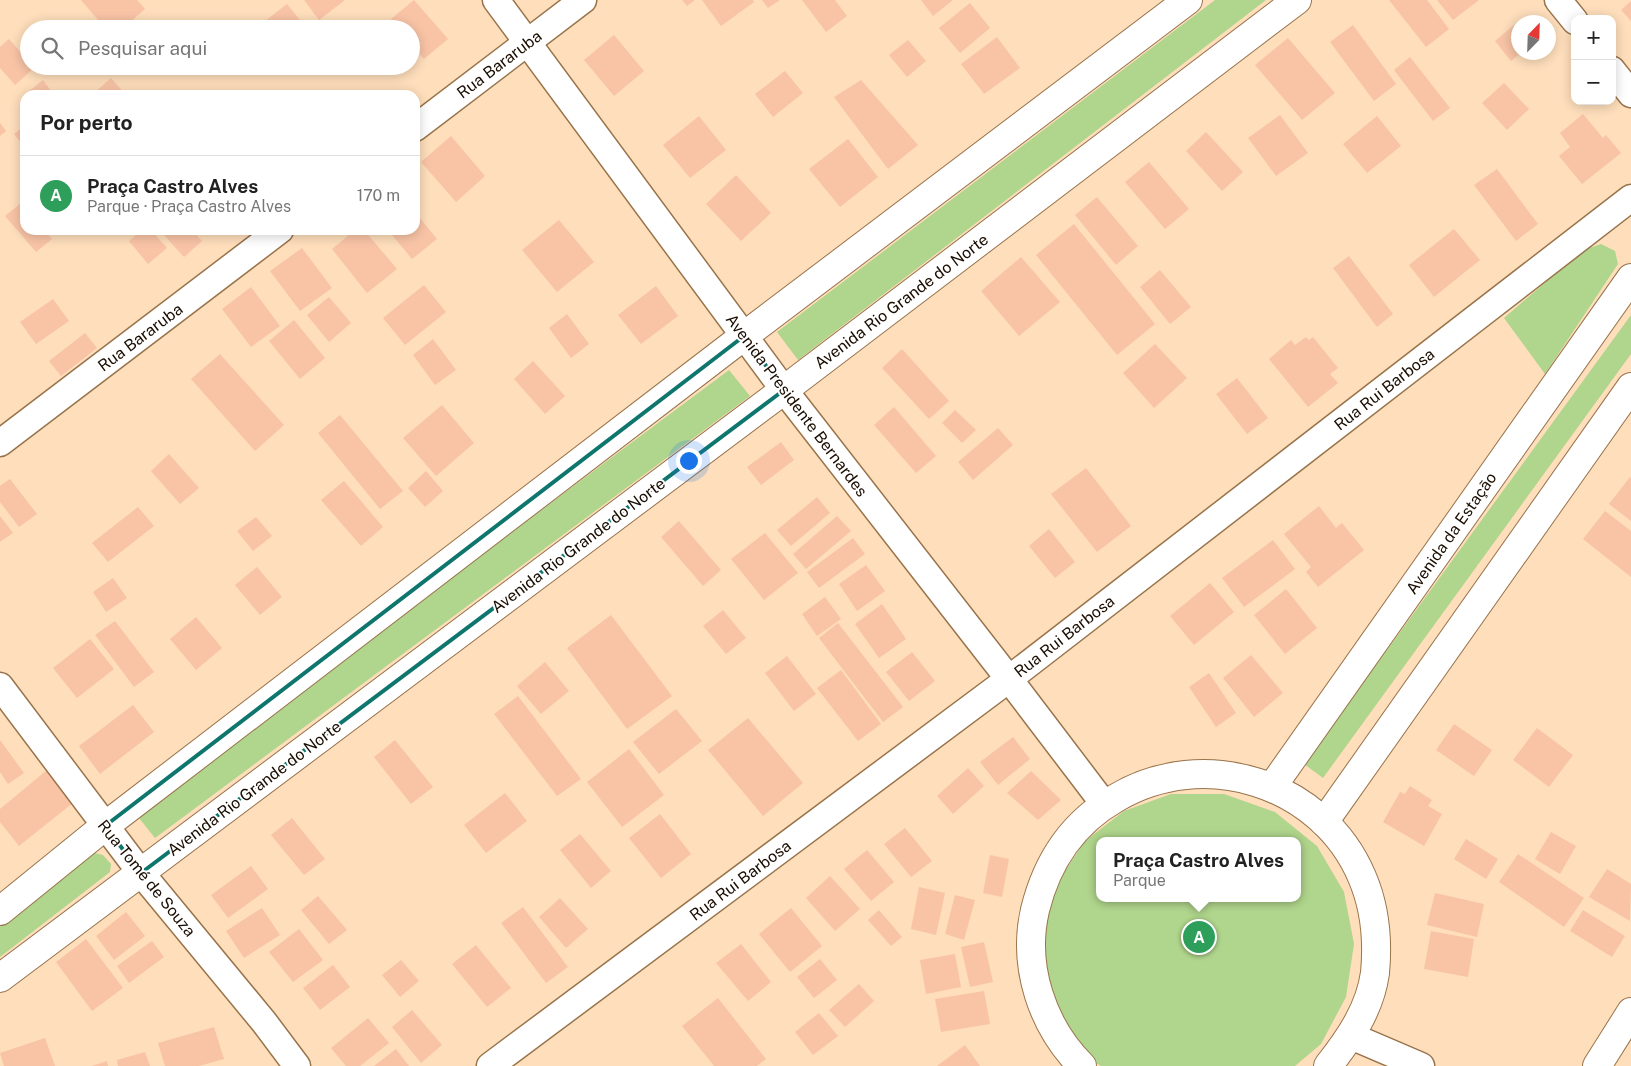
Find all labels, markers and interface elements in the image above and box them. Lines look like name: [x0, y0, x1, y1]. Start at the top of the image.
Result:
north arrow: [1511, 15, 1556, 60]
map controls: [1571, 15, 1616, 105]
button: +: [1571, 15, 1616, 60]
search box: [20, 20, 420, 75]
street label: Rua Bararuba: [453, 26, 545, 102]
icon: search: [38, 34, 66, 62]
text: Pesquisar aqui: [78, 37, 207, 59]
button: −: [1571, 60, 1616, 105]
text: Por perto: [40, 110, 133, 135]
text: Praça Castro Alves: [87, 175, 258, 197]
text: A: [50, 186, 62, 205]
text: 170 m: [357, 186, 400, 205]
text: Parque · Praça Castro Alves: [87, 197, 291, 216]
street label: Avenida Rio Grande do Norte: [811, 230, 992, 373]
street label: Rua Bararuba: [94, 299, 186, 375]
street label: Avenida Presidente Bernardes: [722, 310, 871, 500]
street label: Rua Rui Barbosa: [1330, 344, 1438, 434]
your location: [676, 448, 702, 474]
street label: Avenida da Estação: [1402, 469, 1501, 598]
street label: Avenida Rio Grande do Norte: [488, 474, 669, 617]
street label: Rua Rui Barbosa: [1010, 591, 1118, 681]
street label: Avenida Rio Grande do Norte: [164, 717, 345, 860]
street label: Rua Tomé de Souza: [94, 816, 200, 941]
street label: Rua Rui Barbosa: [686, 836, 795, 925]
popup: [1096, 837, 1301, 902]
text: Praça Castro Alves: [1113, 849, 1284, 871]
text: Parque: [1113, 871, 1166, 890]
pin: A: [1183, 918, 1215, 956]

